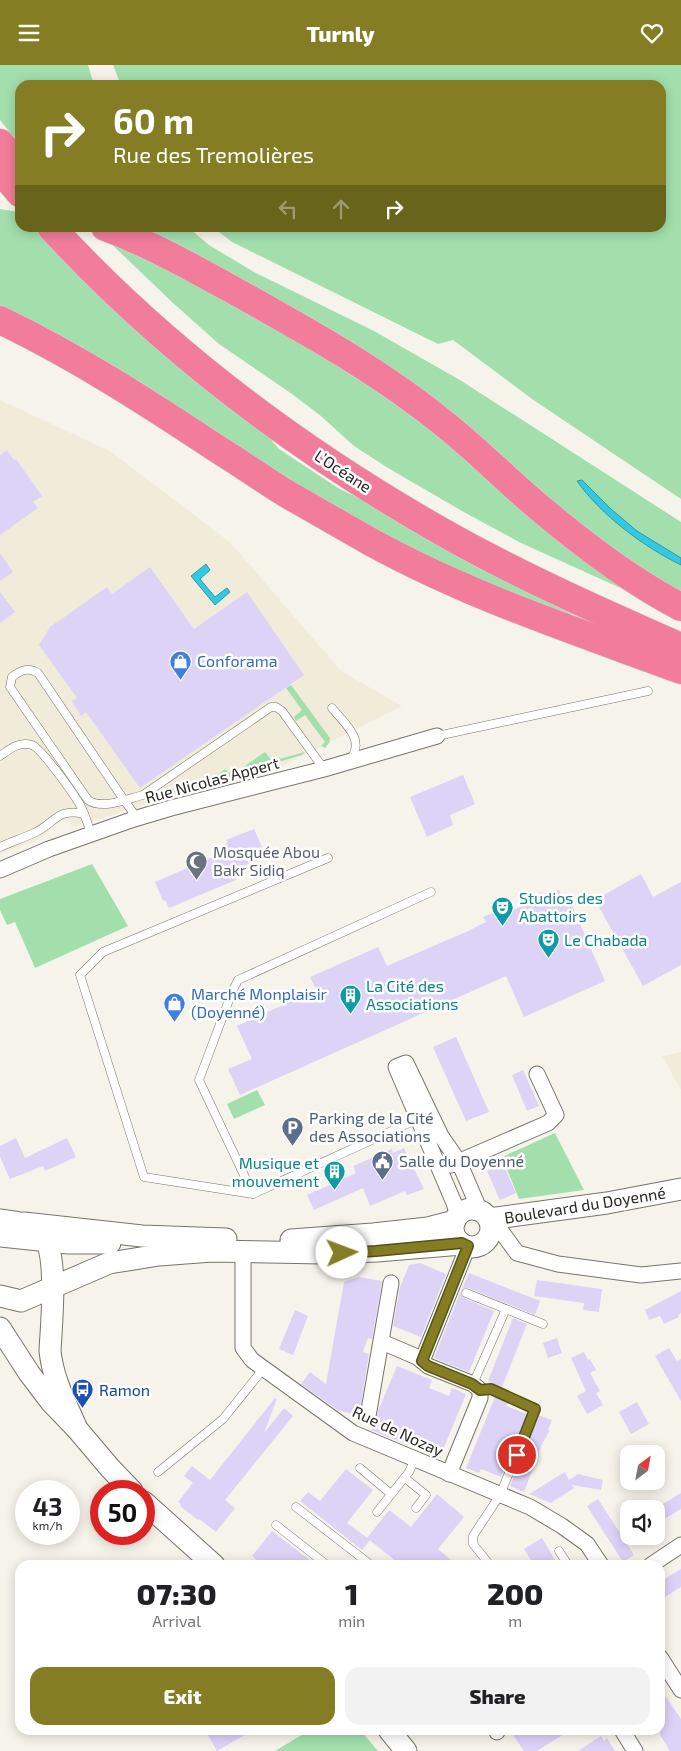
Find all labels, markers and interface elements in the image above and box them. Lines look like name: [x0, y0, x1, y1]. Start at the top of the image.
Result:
icon: menu: [15, 19, 43, 47]
icon: heart: [638, 19, 666, 47]
text: Turnly: [306, 20, 375, 46]
text: 60 m: [113, 99, 194, 141]
icon: right: [30, 100, 95, 165]
text: Rue des Tremolières: [113, 141, 314, 167]
icon: left: [274, 195, 302, 223]
icon: ahead: [327, 195, 355, 223]
icon: right: [380, 195, 408, 223]
street label: L’Océane: [311, 445, 375, 496]
shop icon: Conforama: [169, 649, 193, 680]
place label: Conforama: [197, 651, 278, 670]
street label: Rue Nicolas Appert: [143, 753, 281, 807]
place label: Mosquée Abou Bakr Sidiq: [213, 842, 320, 879]
mosque icon: Mosquée Abou Bakr Sidiq: [185, 849, 209, 880]
place label: Studios des Abattoirs: [519, 888, 603, 925]
theatre icon: Studios des Abattoirs: [491, 895, 515, 926]
theatre icon: Le Chabada: [536, 928, 560, 959]
place label: Le Chabada: [564, 930, 647, 949]
place label: La Cité des Associations: [366, 976, 458, 1013]
building icon: La Cité des Associations: [338, 983, 362, 1014]
place label: Marché Monplaisir (Doyenné): [191, 984, 328, 1021]
shop icon: Marché Monplaisir (Doyenné): [163, 991, 187, 1022]
place label: Parking de la Cité des Associations: [309, 1108, 434, 1145]
parking icon: Parking de la Cité des Associations: [281, 1115, 305, 1146]
public building icon: Salle du Doyenné: [371, 1149, 395, 1180]
place label: Salle du Doyenné: [399, 1151, 524, 1170]
place label: Musique et mouvement: [232, 1153, 319, 1190]
building icon: Musique et mouvement: [323, 1160, 347, 1191]
street label: Boulevard du Doyenné: [503, 1182, 667, 1227]
position arrow: [315, 1226, 367, 1278]
bus stop icon: Ramon: [71, 1378, 95, 1409]
place label: Ramon: [99, 1380, 150, 1399]
street label: Rue de Nozay: [350, 1401, 447, 1460]
pin: [496, 1434, 538, 1476]
icon: arrive: [503, 1441, 531, 1469]
north arrow: [620, 1445, 665, 1490]
map controls: [620, 1445, 665, 1545]
speed limit sign: 50: [90, 1480, 155, 1545]
text: 43: [32, 1491, 63, 1521]
button: sound: [620, 1500, 665, 1545]
text: km/h: [33, 1518, 62, 1532]
text: 07:30: [137, 1575, 217, 1611]
text: 1: [345, 1575, 359, 1611]
text: 200: [487, 1575, 543, 1611]
text: Arrival: [152, 1611, 201, 1630]
text: min: [338, 1611, 365, 1630]
text: m: [508, 1611, 522, 1630]
button: Exit: [30, 1667, 335, 1725]
button: Share: [345, 1667, 650, 1725]

